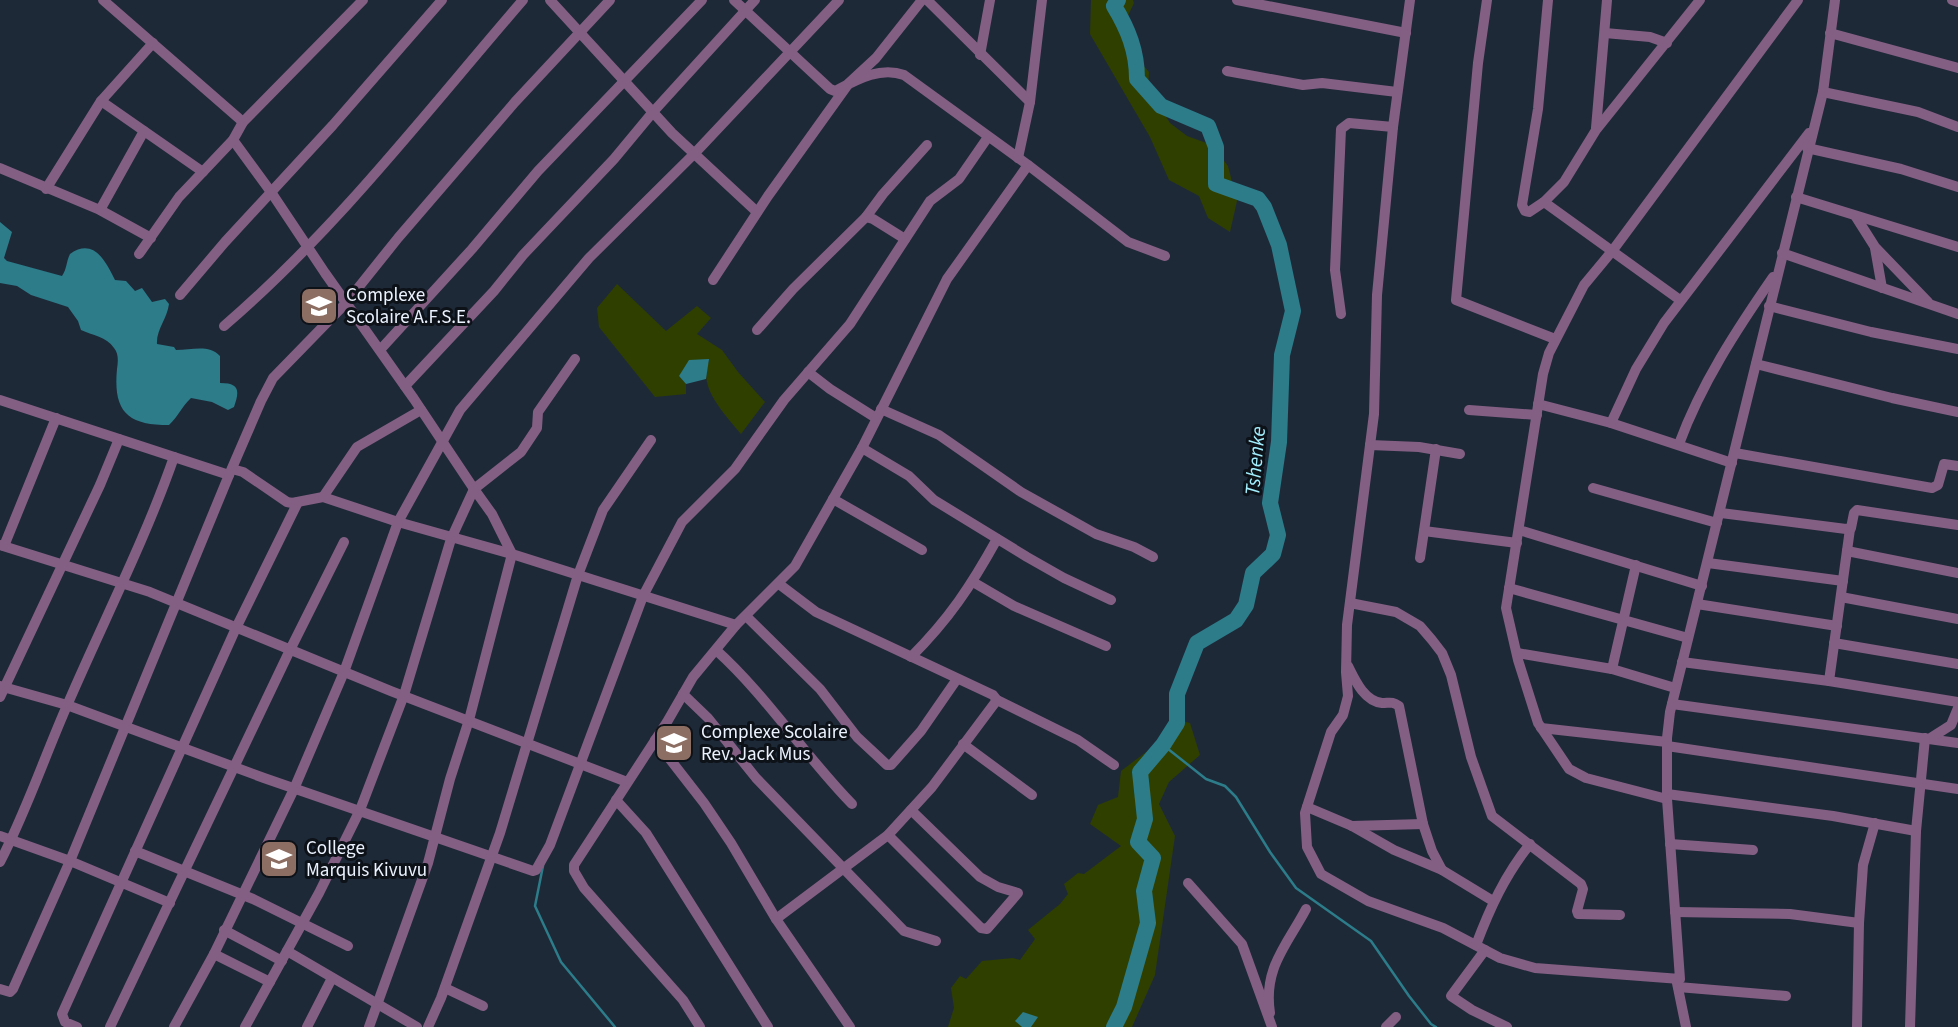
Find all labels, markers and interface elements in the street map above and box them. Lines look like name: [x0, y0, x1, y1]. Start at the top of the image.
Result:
place label: Complexe Scolaire A.F.S.E.: [346, 282, 471, 331]
school or university icon: Complexe Scolaire A.F.S.E.: [298, 285, 340, 327]
water label: Tshenke: [1237, 425, 1273, 497]
place label: Complexe Scolaire Rev. Jack Mus: [701, 719, 848, 768]
school or university icon: Complexe Scolaire Rev. Jack Mus: [653, 722, 695, 764]
place label: College Marquis Kivuvu: [306, 835, 427, 884]
school or university icon: College Marquis Kivuvu: [258, 838, 300, 880]

